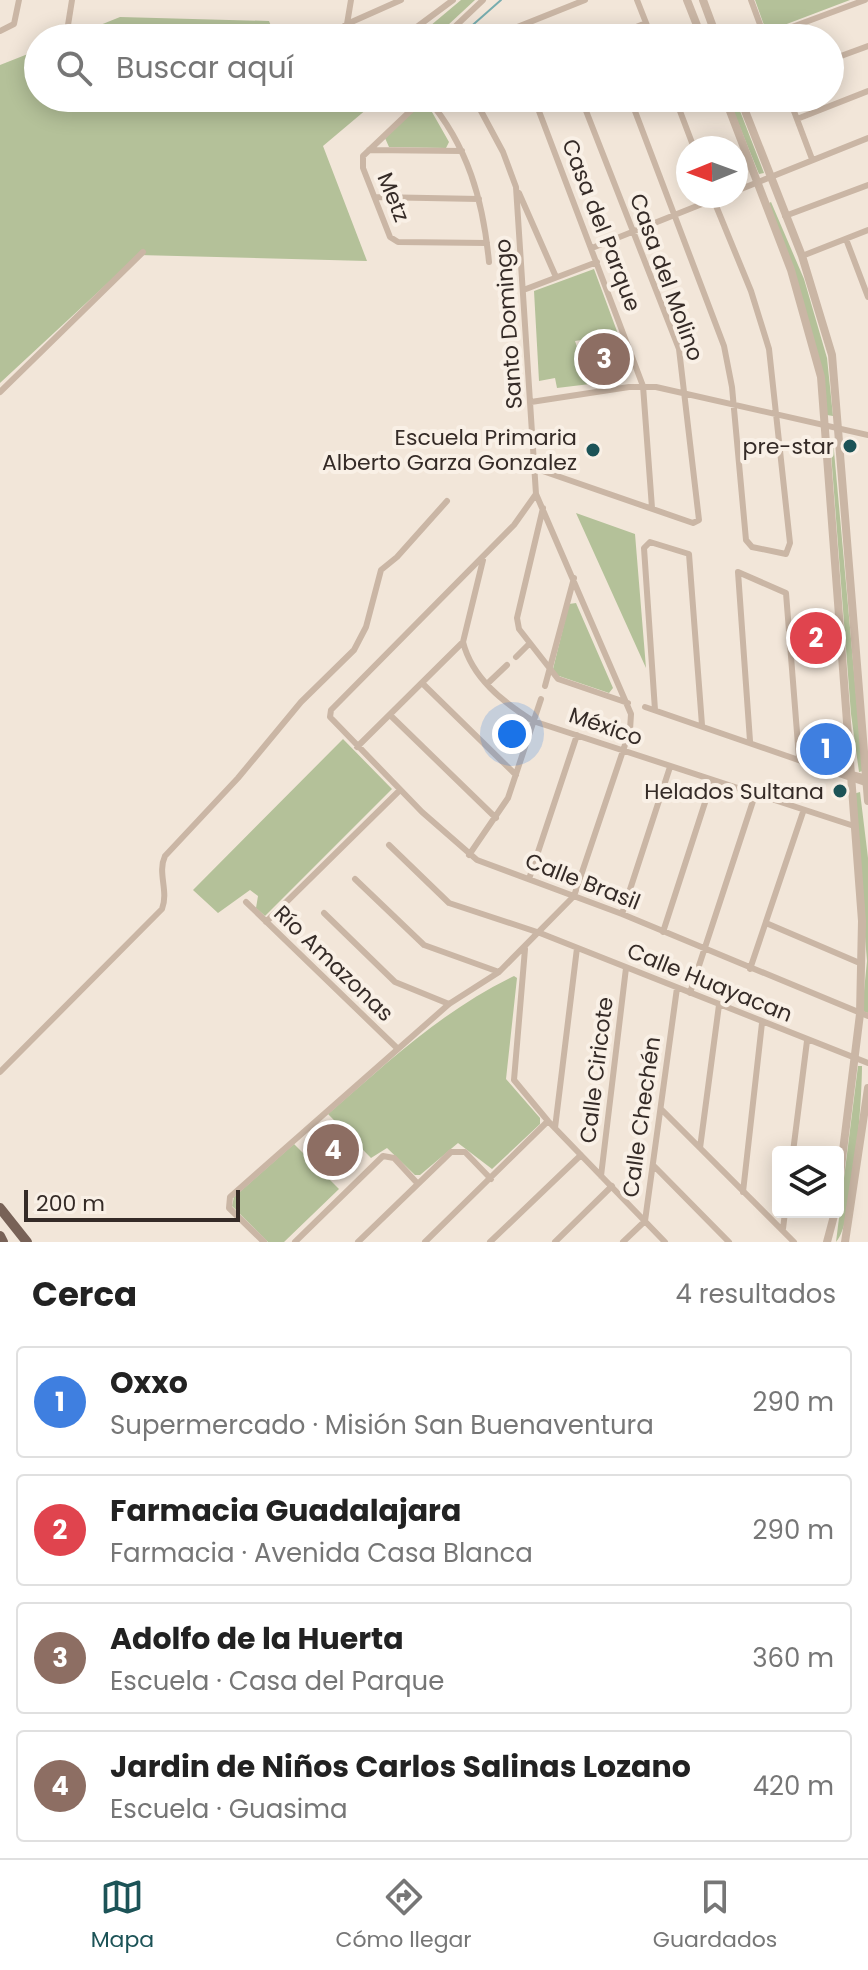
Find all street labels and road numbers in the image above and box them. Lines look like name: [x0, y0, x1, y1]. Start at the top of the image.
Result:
street label: Casa del Parque: [554, 135, 649, 316]
street label: Metz: [370, 168, 417, 226]
street label: Casa del Molino: [622, 189, 711, 365]
street label: Santo Domingo: [487, 238, 530, 410]
street label: México: [565, 699, 647, 753]
street label: Calle Brasil: [521, 845, 645, 918]
street label: Río Amazonas: [267, 898, 400, 1029]
street label: Calle Huayacan: [622, 935, 797, 1030]
street label: Calle Ciricote: [572, 995, 621, 1145]
street label: Calle Chechén: [615, 1035, 668, 1199]

